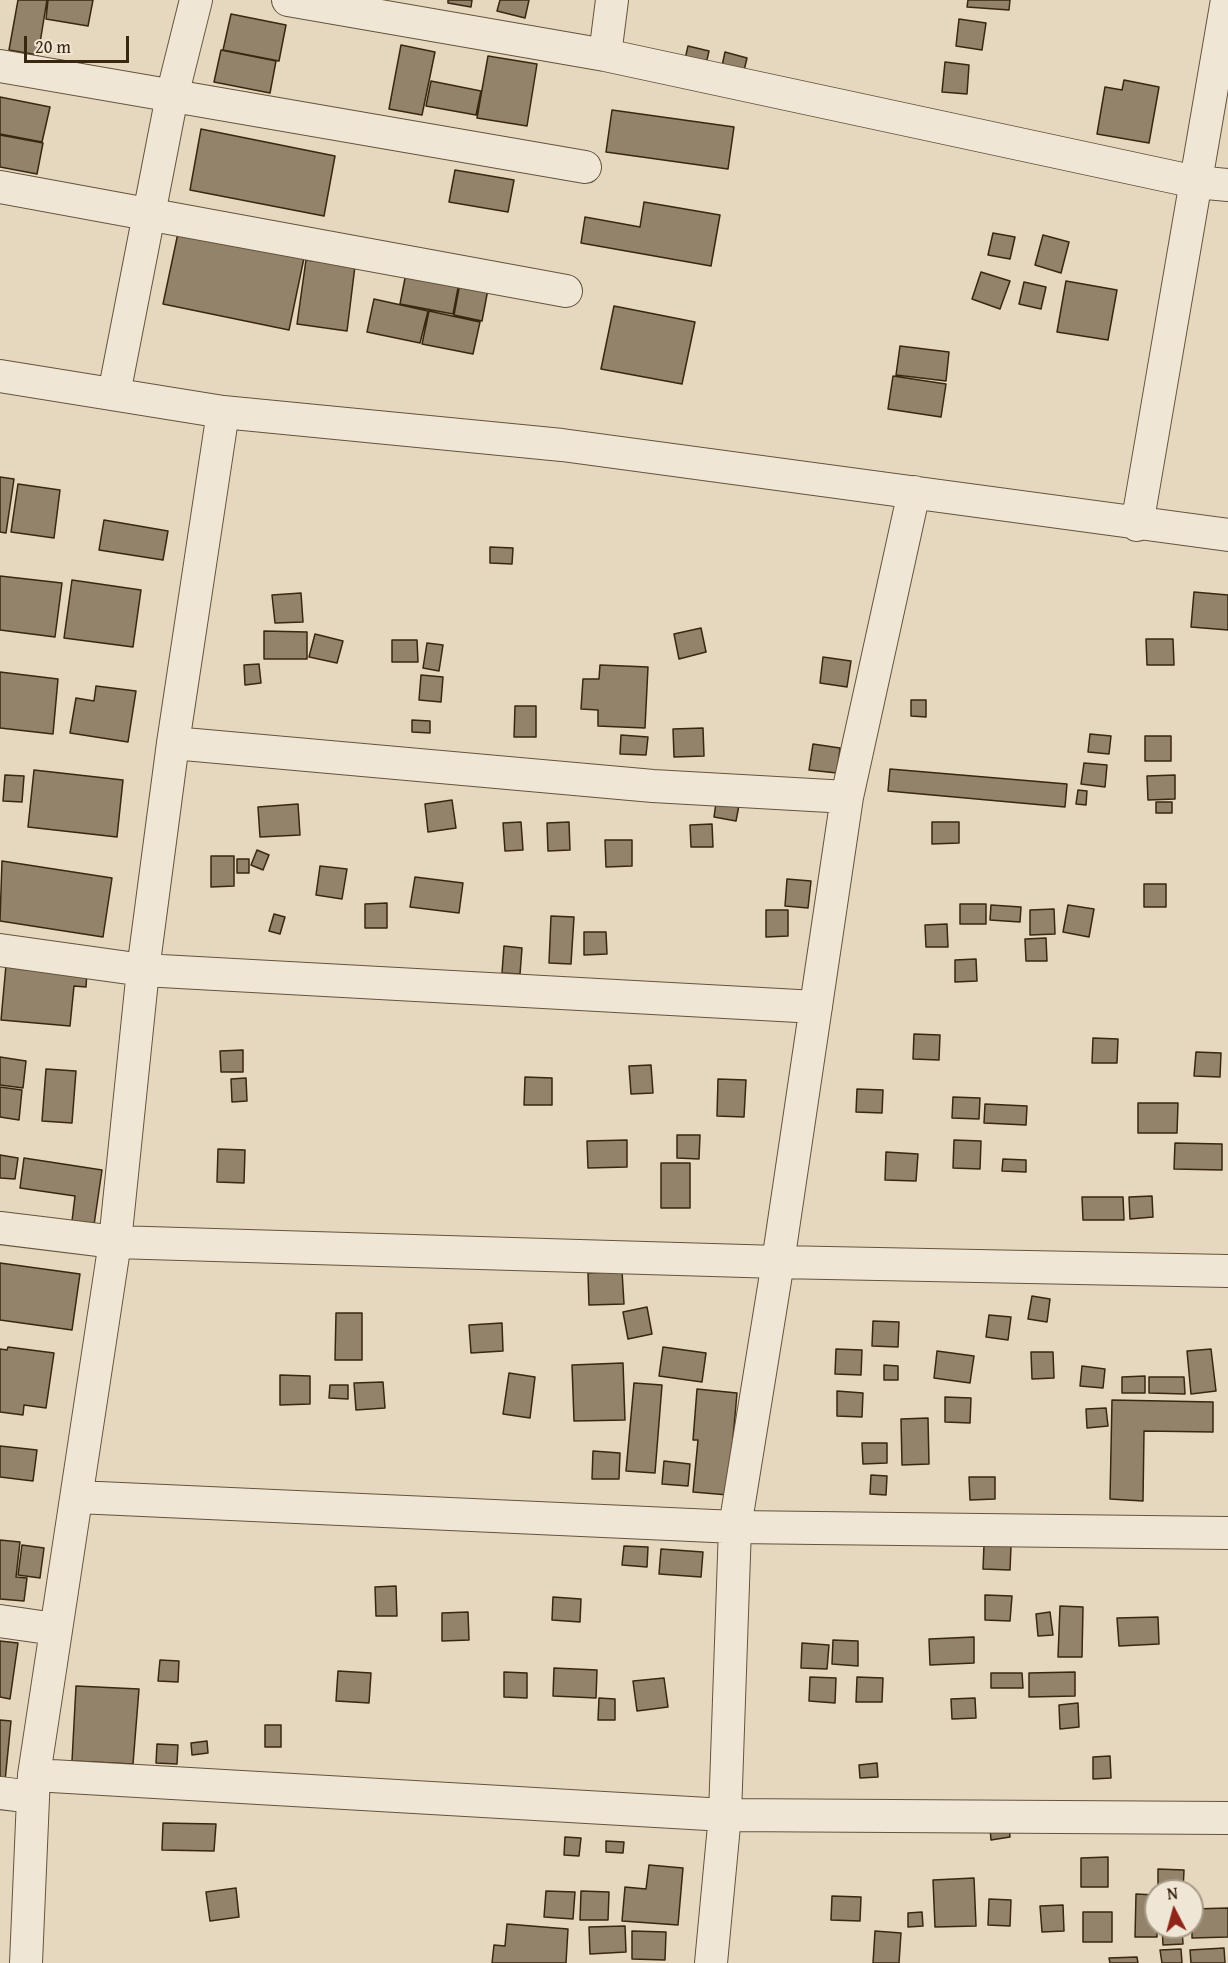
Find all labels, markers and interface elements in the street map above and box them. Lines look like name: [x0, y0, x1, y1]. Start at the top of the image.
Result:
scale bar: [27, 24, 132, 62]
text: 20 m: [35, 33, 71, 60]
north arrow: [1144, 1879, 1204, 1939]
text: N: [1166, 1881, 1179, 1906]

